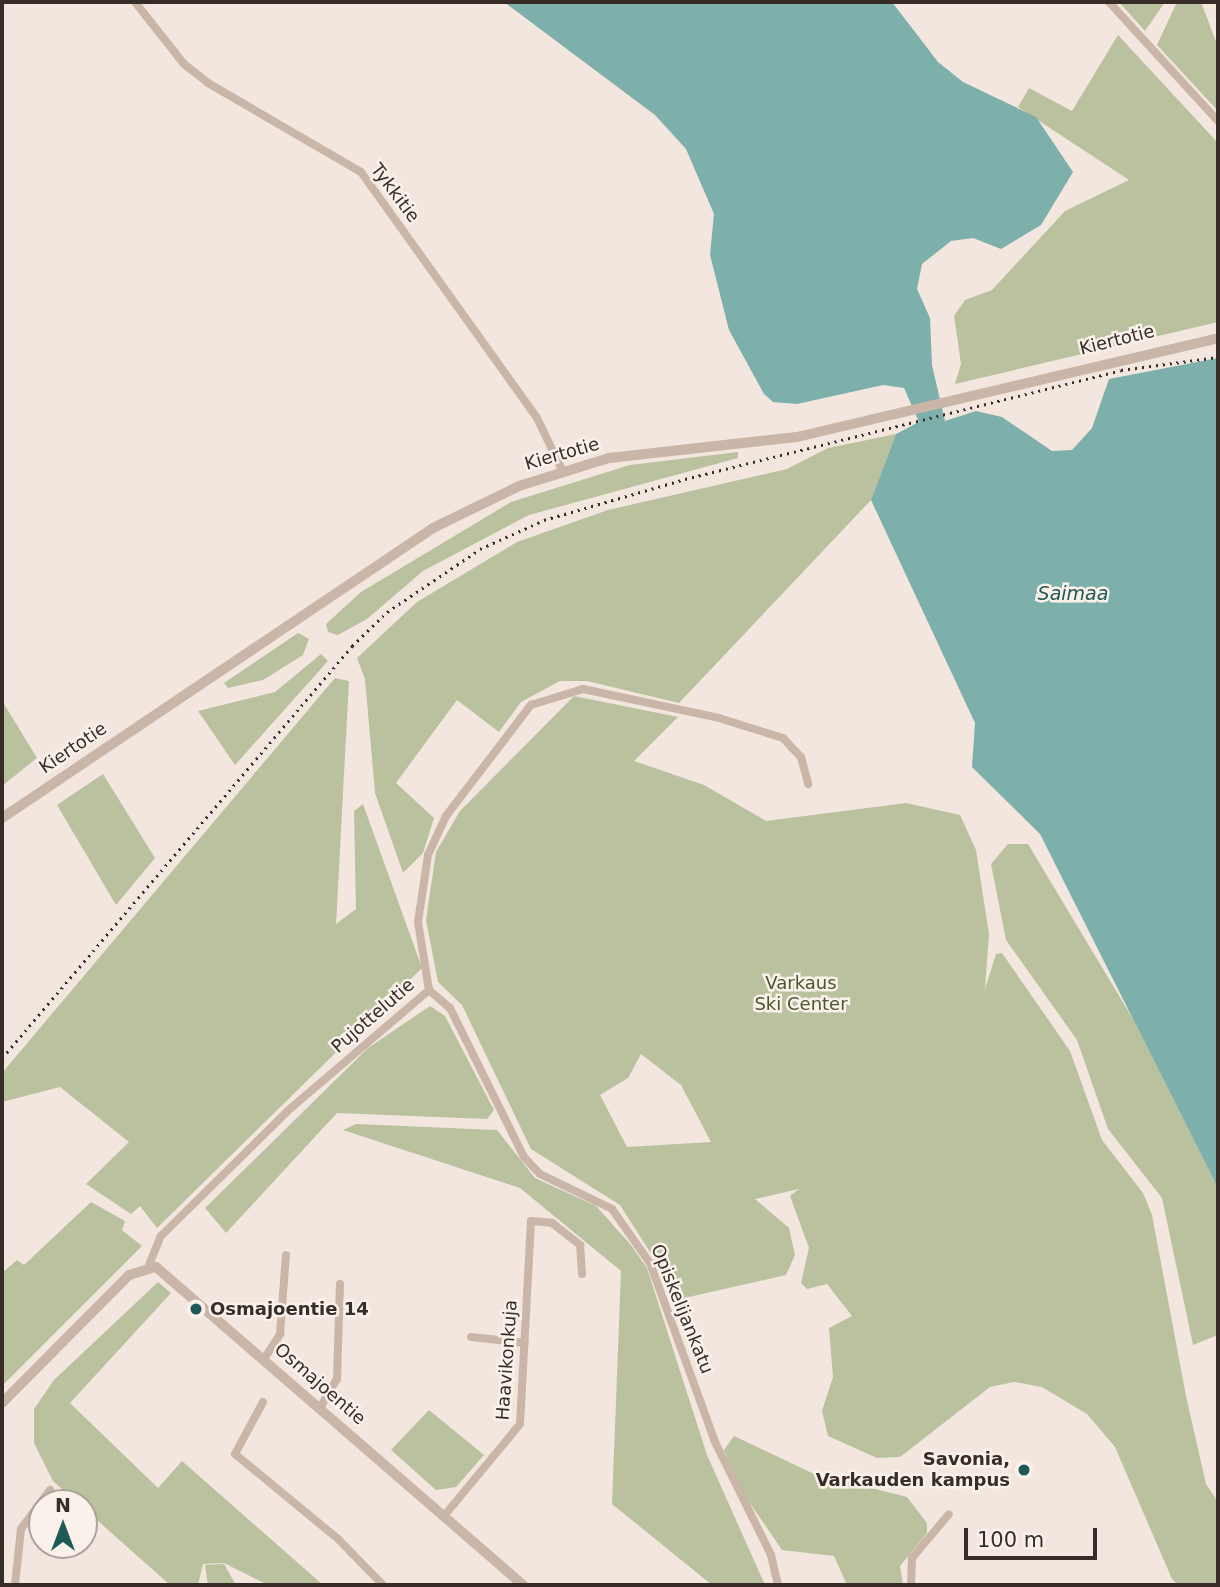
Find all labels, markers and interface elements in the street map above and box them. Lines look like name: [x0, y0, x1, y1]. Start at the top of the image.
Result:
street label: Tykkitie: [366, 159, 424, 227]
street label: Kiertotie: [1077, 320, 1157, 360]
street label: Kiertotie: [522, 433, 602, 475]
water label: Saimaa: [1038, 583, 1108, 605]
street label: Kiertotie: [35, 718, 111, 778]
park label: Varkaus Ski Center: [754, 973, 848, 1016]
street label: Pujottelutie: [327, 974, 419, 1058]
street label: Opiskelijankatu: [646, 1241, 718, 1377]
place label: Osmajoentie 14: [210, 1298, 369, 1320]
street label: Haavikonkuja: [492, 1299, 522, 1421]
marker: Osmajoentie 14: [188, 1301, 204, 1317]
street label: Osmajoentie: [270, 1339, 370, 1429]
place label: Savonia, Varkauden kampus: [816, 1449, 1010, 1492]
marker: Savonia, Varkauden kampus: [1016, 1462, 1032, 1478]
north arrow: [28, 1489, 98, 1559]
text: N: [55, 1494, 71, 1516]
scale bar: [968, 1514, 1101, 1558]
text: 100 m: [977, 1528, 1044, 1552]

